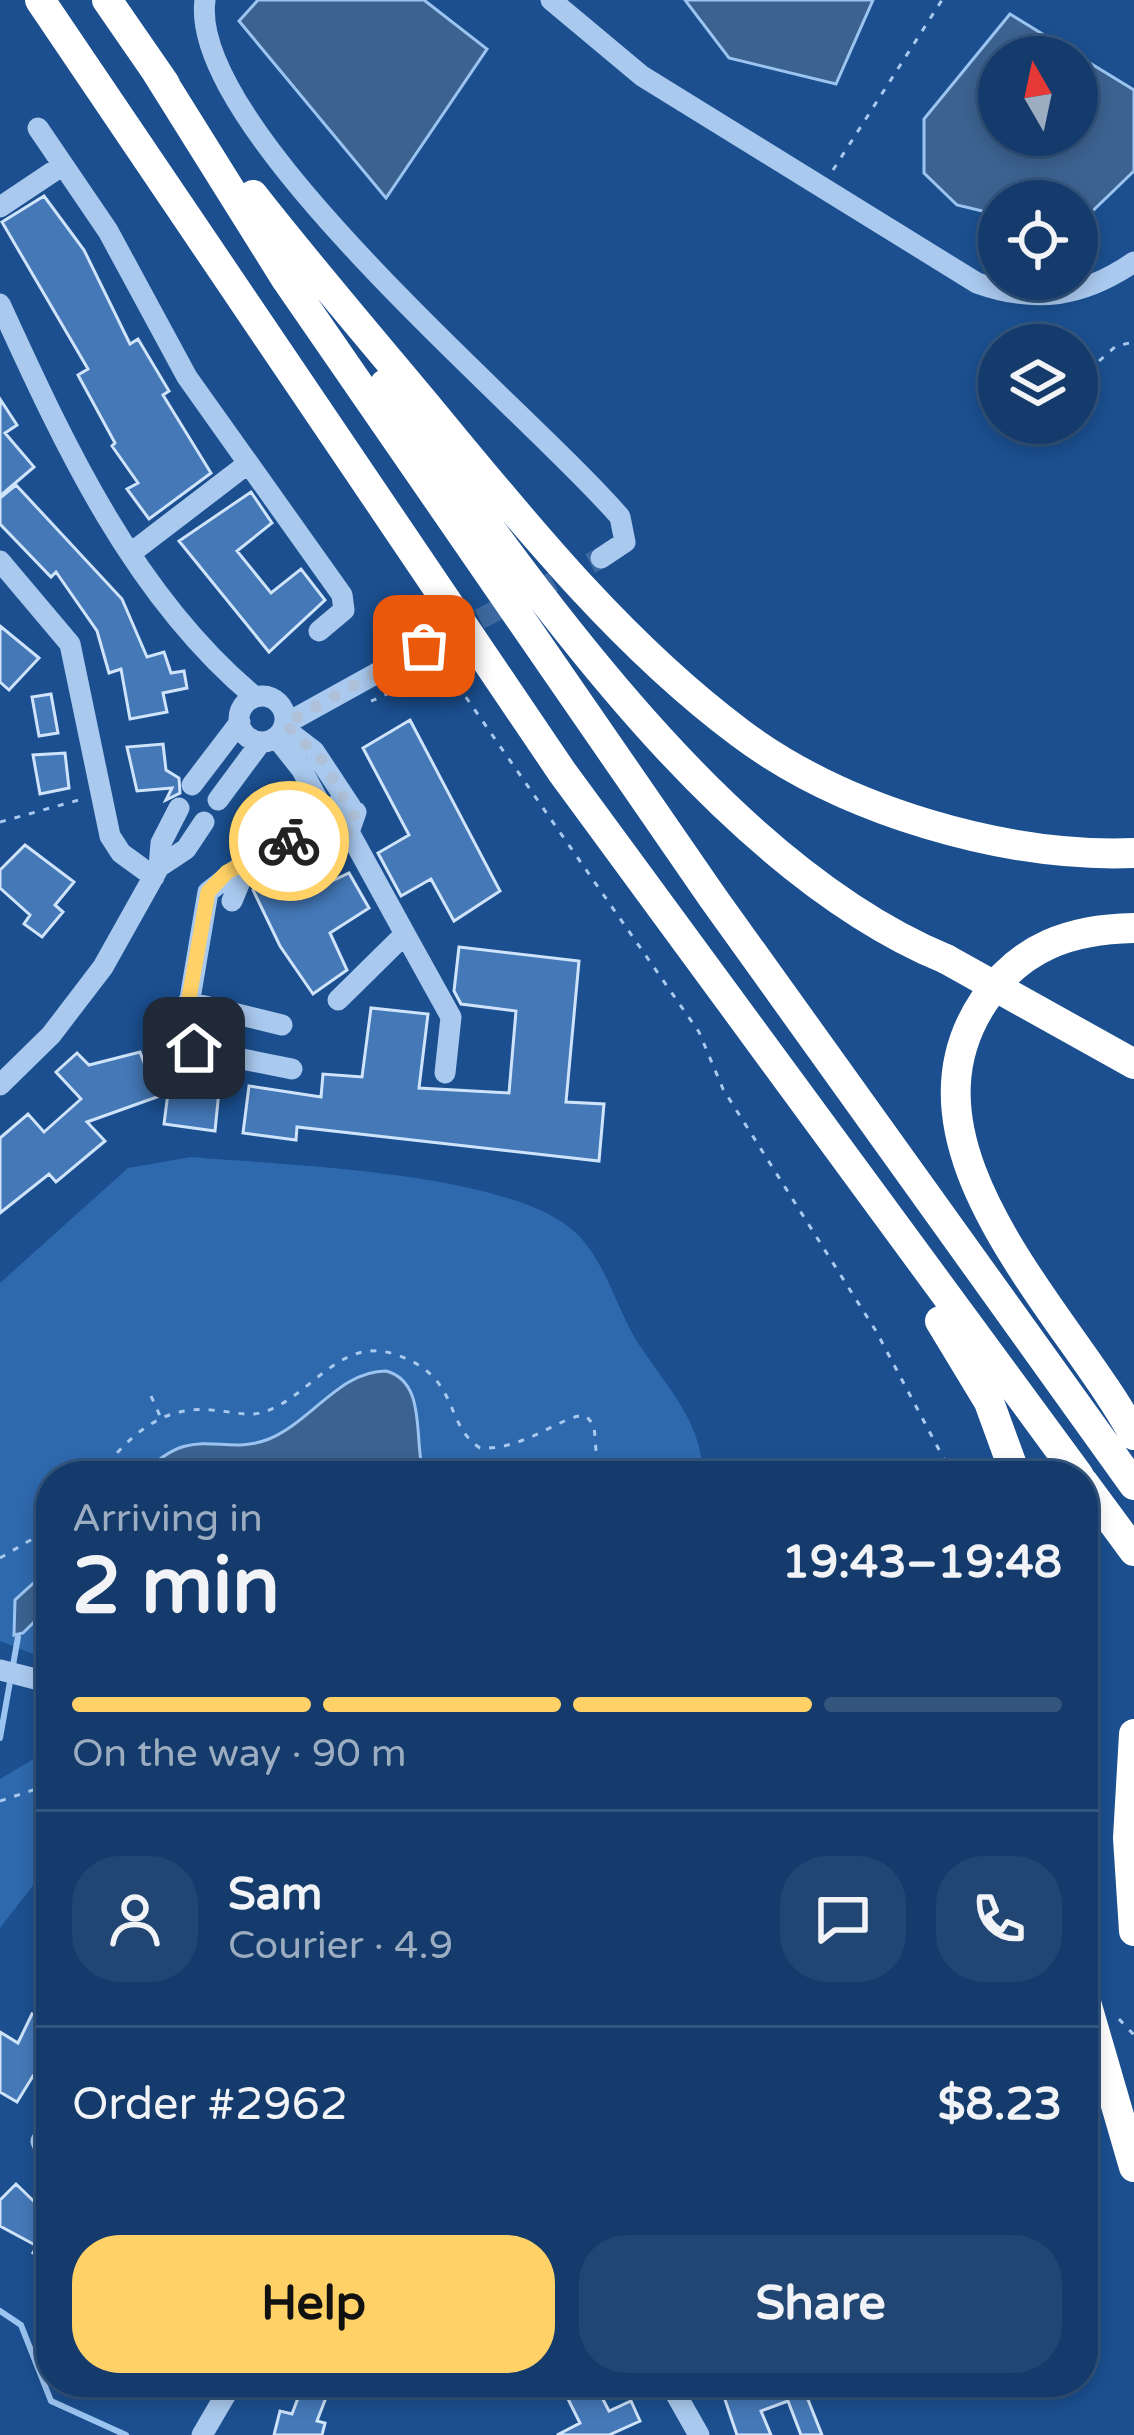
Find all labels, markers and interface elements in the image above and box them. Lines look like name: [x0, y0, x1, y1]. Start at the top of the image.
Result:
north arrow: [978, 36, 1098, 156]
map controls: [978, 36, 1098, 444]
button: locate: [978, 180, 1098, 300]
button: layers: [978, 324, 1098, 444]
pin: [373, 595, 475, 697]
icon: bag: [391, 613, 457, 679]
courier: [229, 781, 349, 901]
icon: bike: [256, 808, 322, 874]
pin: [143, 997, 245, 1099]
icon: home: [161, 1015, 227, 1081]
text: Arriving in: [72, 1495, 263, 1542]
text: 19:43–19:48: [782, 1536, 1062, 1590]
text: 2 min: [72, 1540, 280, 1634]
text: On the way · 90 m: [72, 1730, 407, 1777]
button: person: [72, 1856, 198, 1982]
button: chat: [780, 1856, 906, 1982]
button: phone: [936, 1856, 1062, 1982]
text: Sam: [228, 1868, 322, 1922]
text: Courier · 4.9: [228, 1922, 453, 1969]
text: Order #2962: [72, 2078, 348, 2132]
text: $8.23: [938, 2078, 1062, 2132]
button: Help: [72, 2235, 555, 2373]
button: Share: [579, 2235, 1062, 2373]

